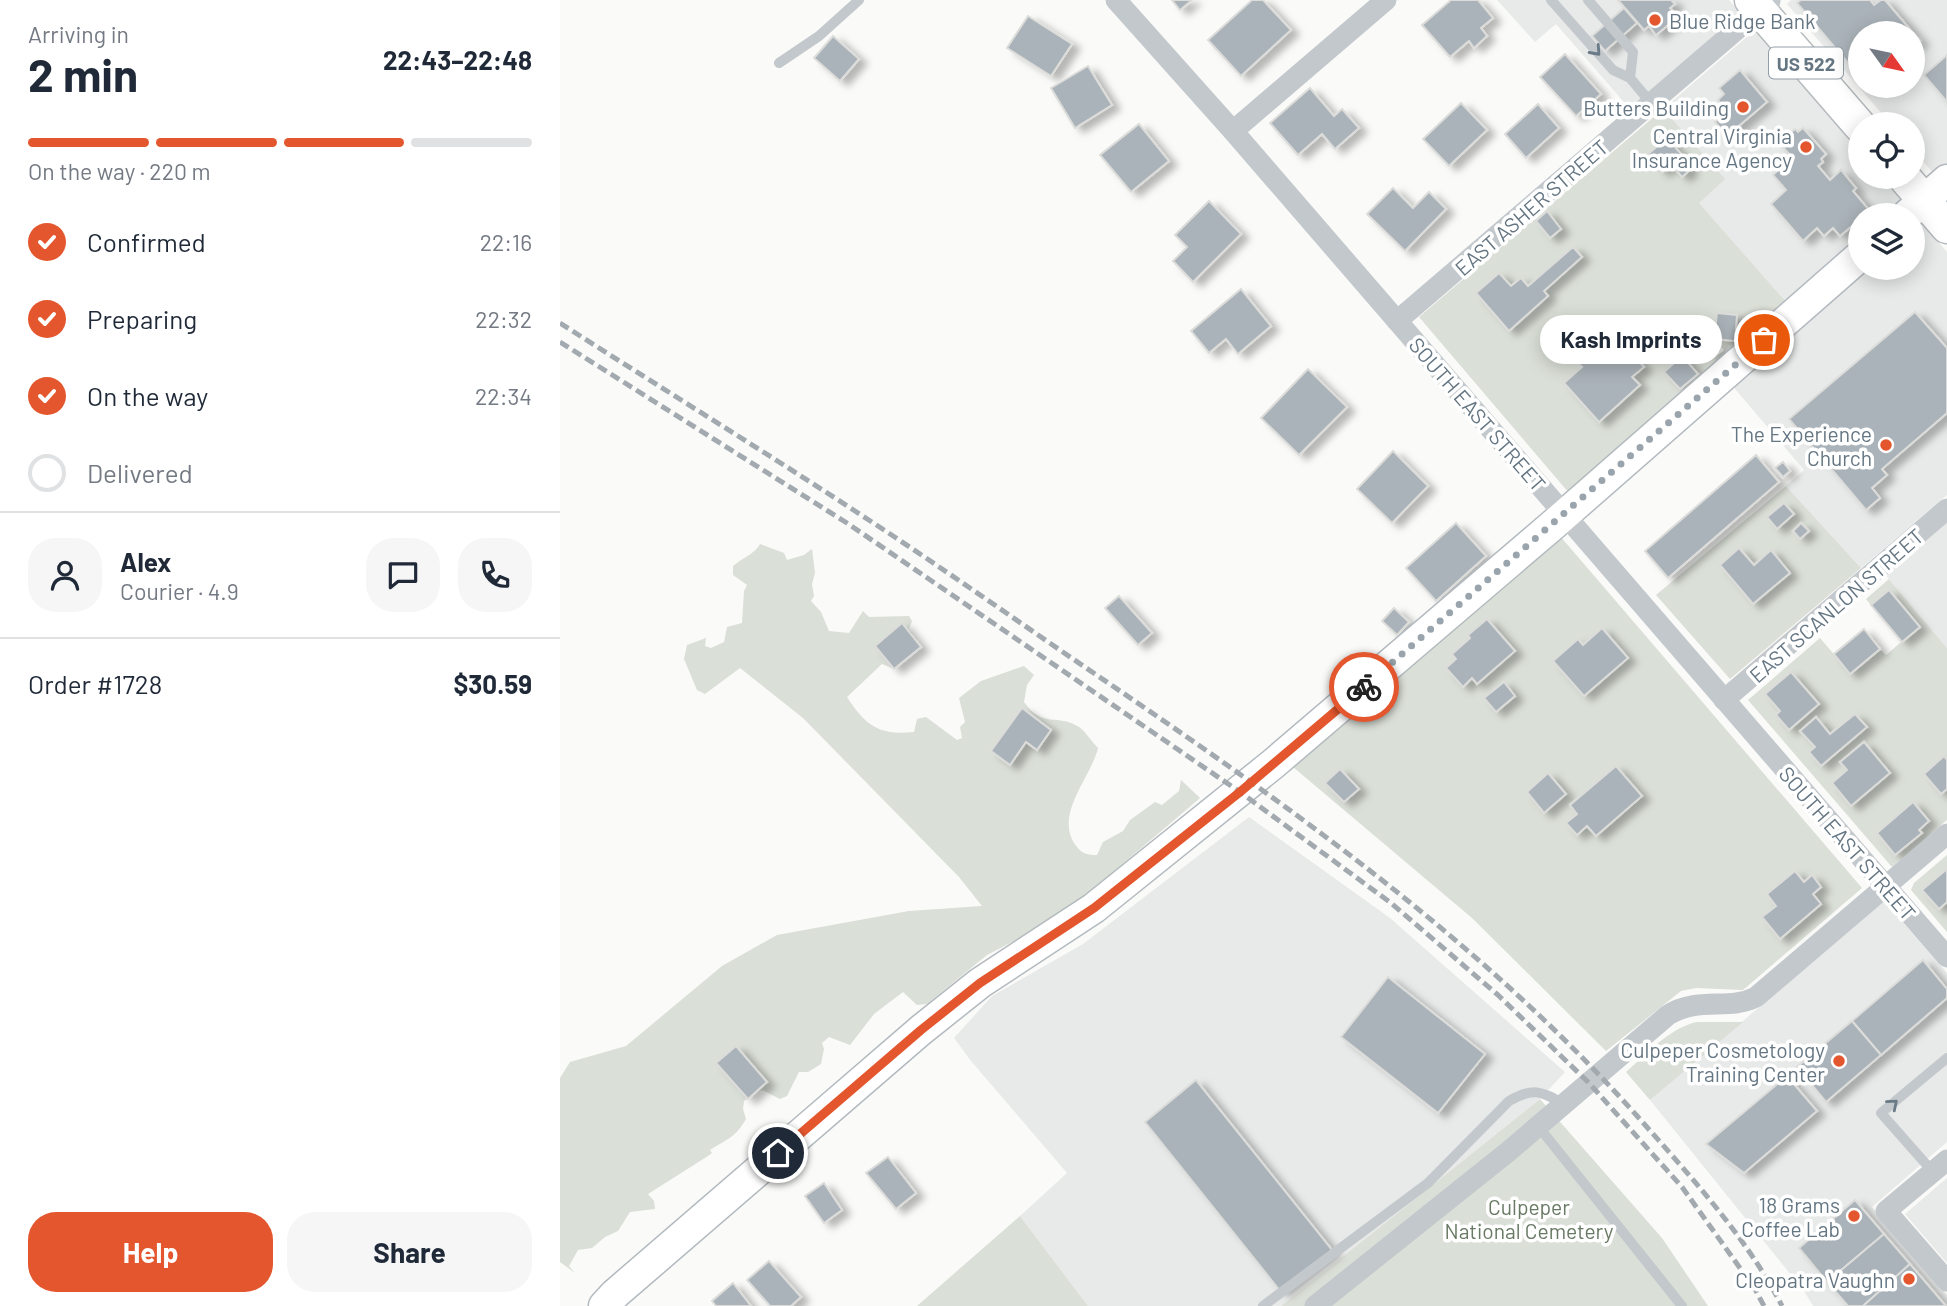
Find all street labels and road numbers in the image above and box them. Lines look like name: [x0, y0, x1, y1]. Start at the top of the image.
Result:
road number: US 522: [1769, 48, 1843, 78]
street label: EAST ASHER STREET: [1449, 134, 1613, 280]
street label: SOUTH EAST STREET: [1404, 332, 1552, 496]
street label: EAST SCANLON STREET: [1744, 523, 1928, 687]
street label: SOUTH EAST STREET: [1774, 761, 1922, 925]

